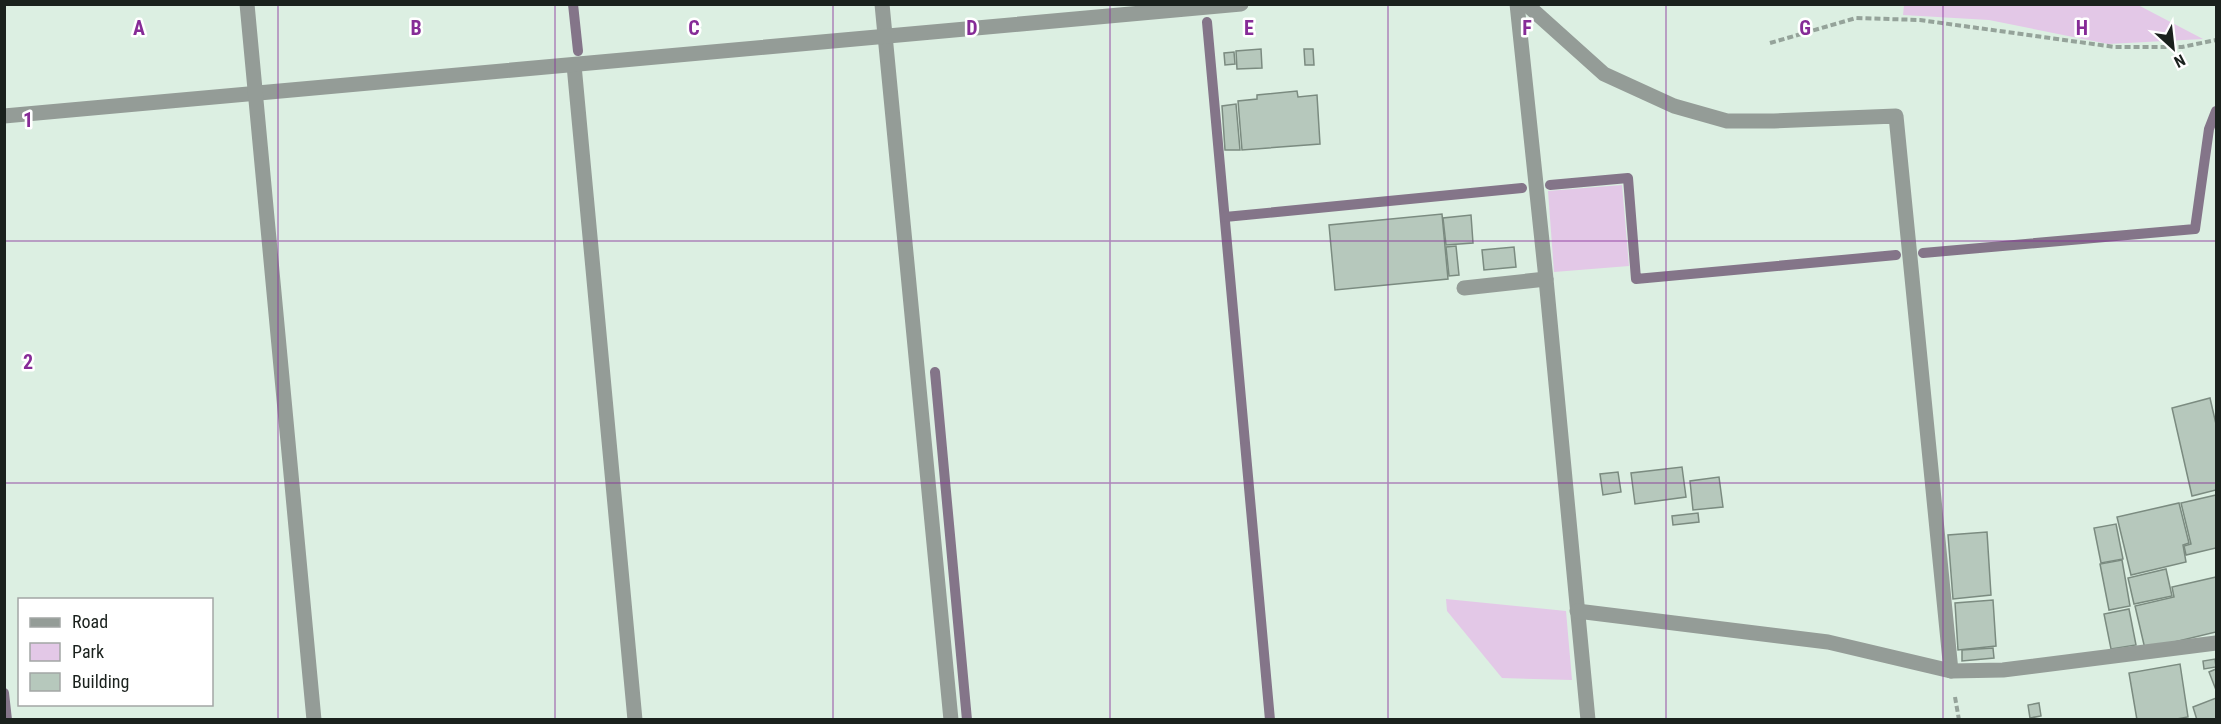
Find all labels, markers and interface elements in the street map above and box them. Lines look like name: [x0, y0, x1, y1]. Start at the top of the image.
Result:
text: A: [133, 16, 145, 40]
text: B: [410, 16, 422, 40]
text: C: [688, 16, 700, 40]
text: D: [966, 16, 978, 40]
text: E: [1244, 16, 1254, 40]
text: F: [1522, 16, 1532, 40]
text: G: [1799, 16, 1811, 40]
text: H: [2076, 16, 2088, 40]
north arrow: [2143, 18, 2203, 78]
text: N: [2171, 50, 2188, 72]
text: 1: [23, 108, 33, 132]
text: 2: [23, 350, 33, 374]
legend: [18, 598, 213, 706]
text: Road: [72, 611, 108, 632]
text: Park: [72, 641, 104, 662]
text: Building: [72, 671, 129, 692]

